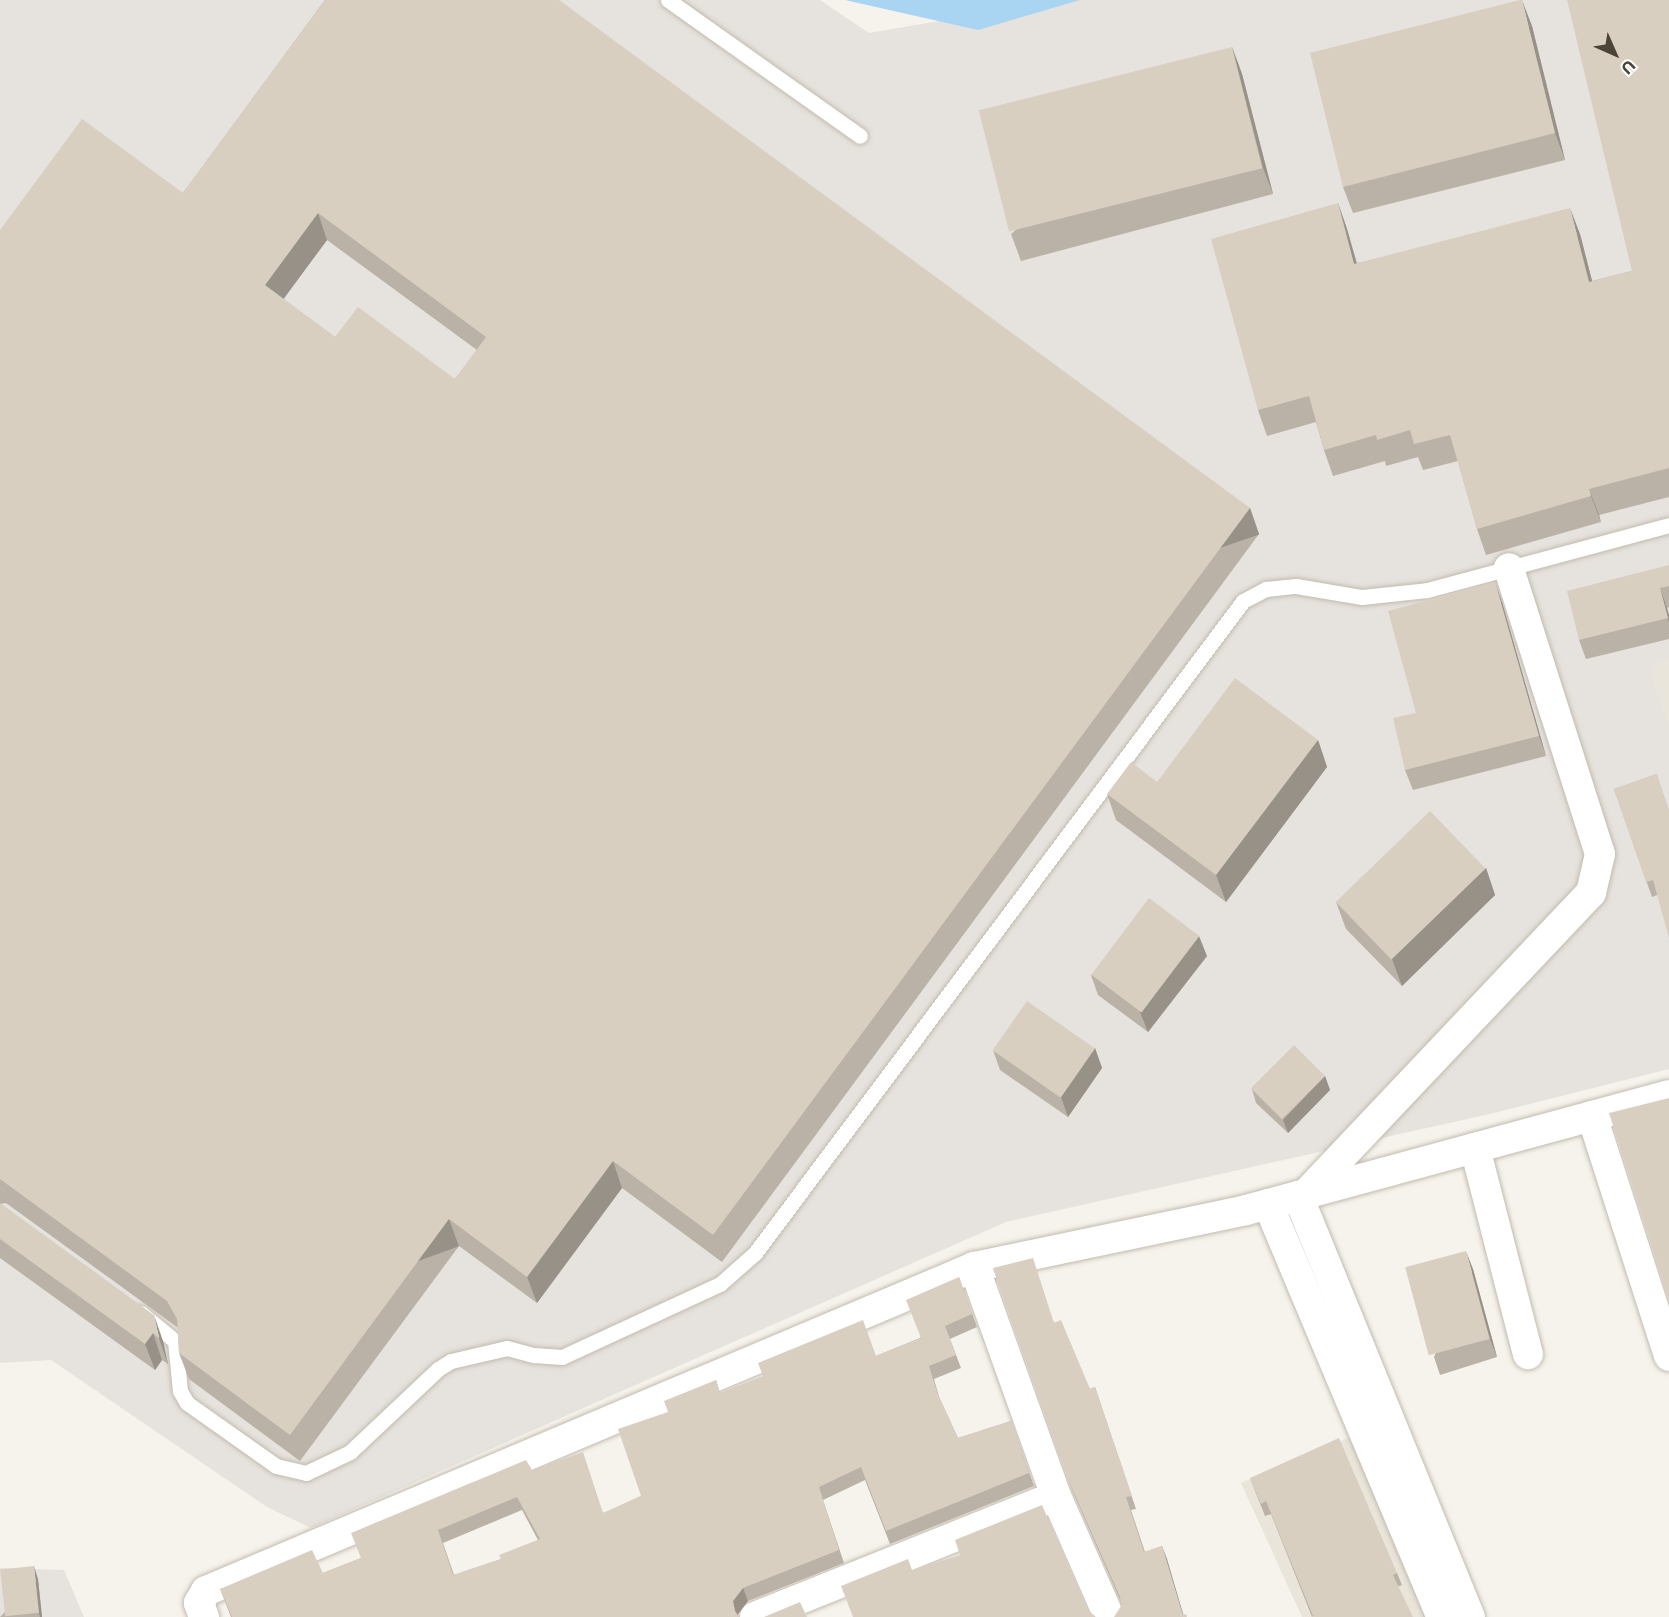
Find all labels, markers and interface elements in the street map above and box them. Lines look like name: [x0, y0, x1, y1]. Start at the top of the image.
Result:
north arrow: [1585, 24, 1645, 84]
text: U: [1617, 56, 1639, 78]

